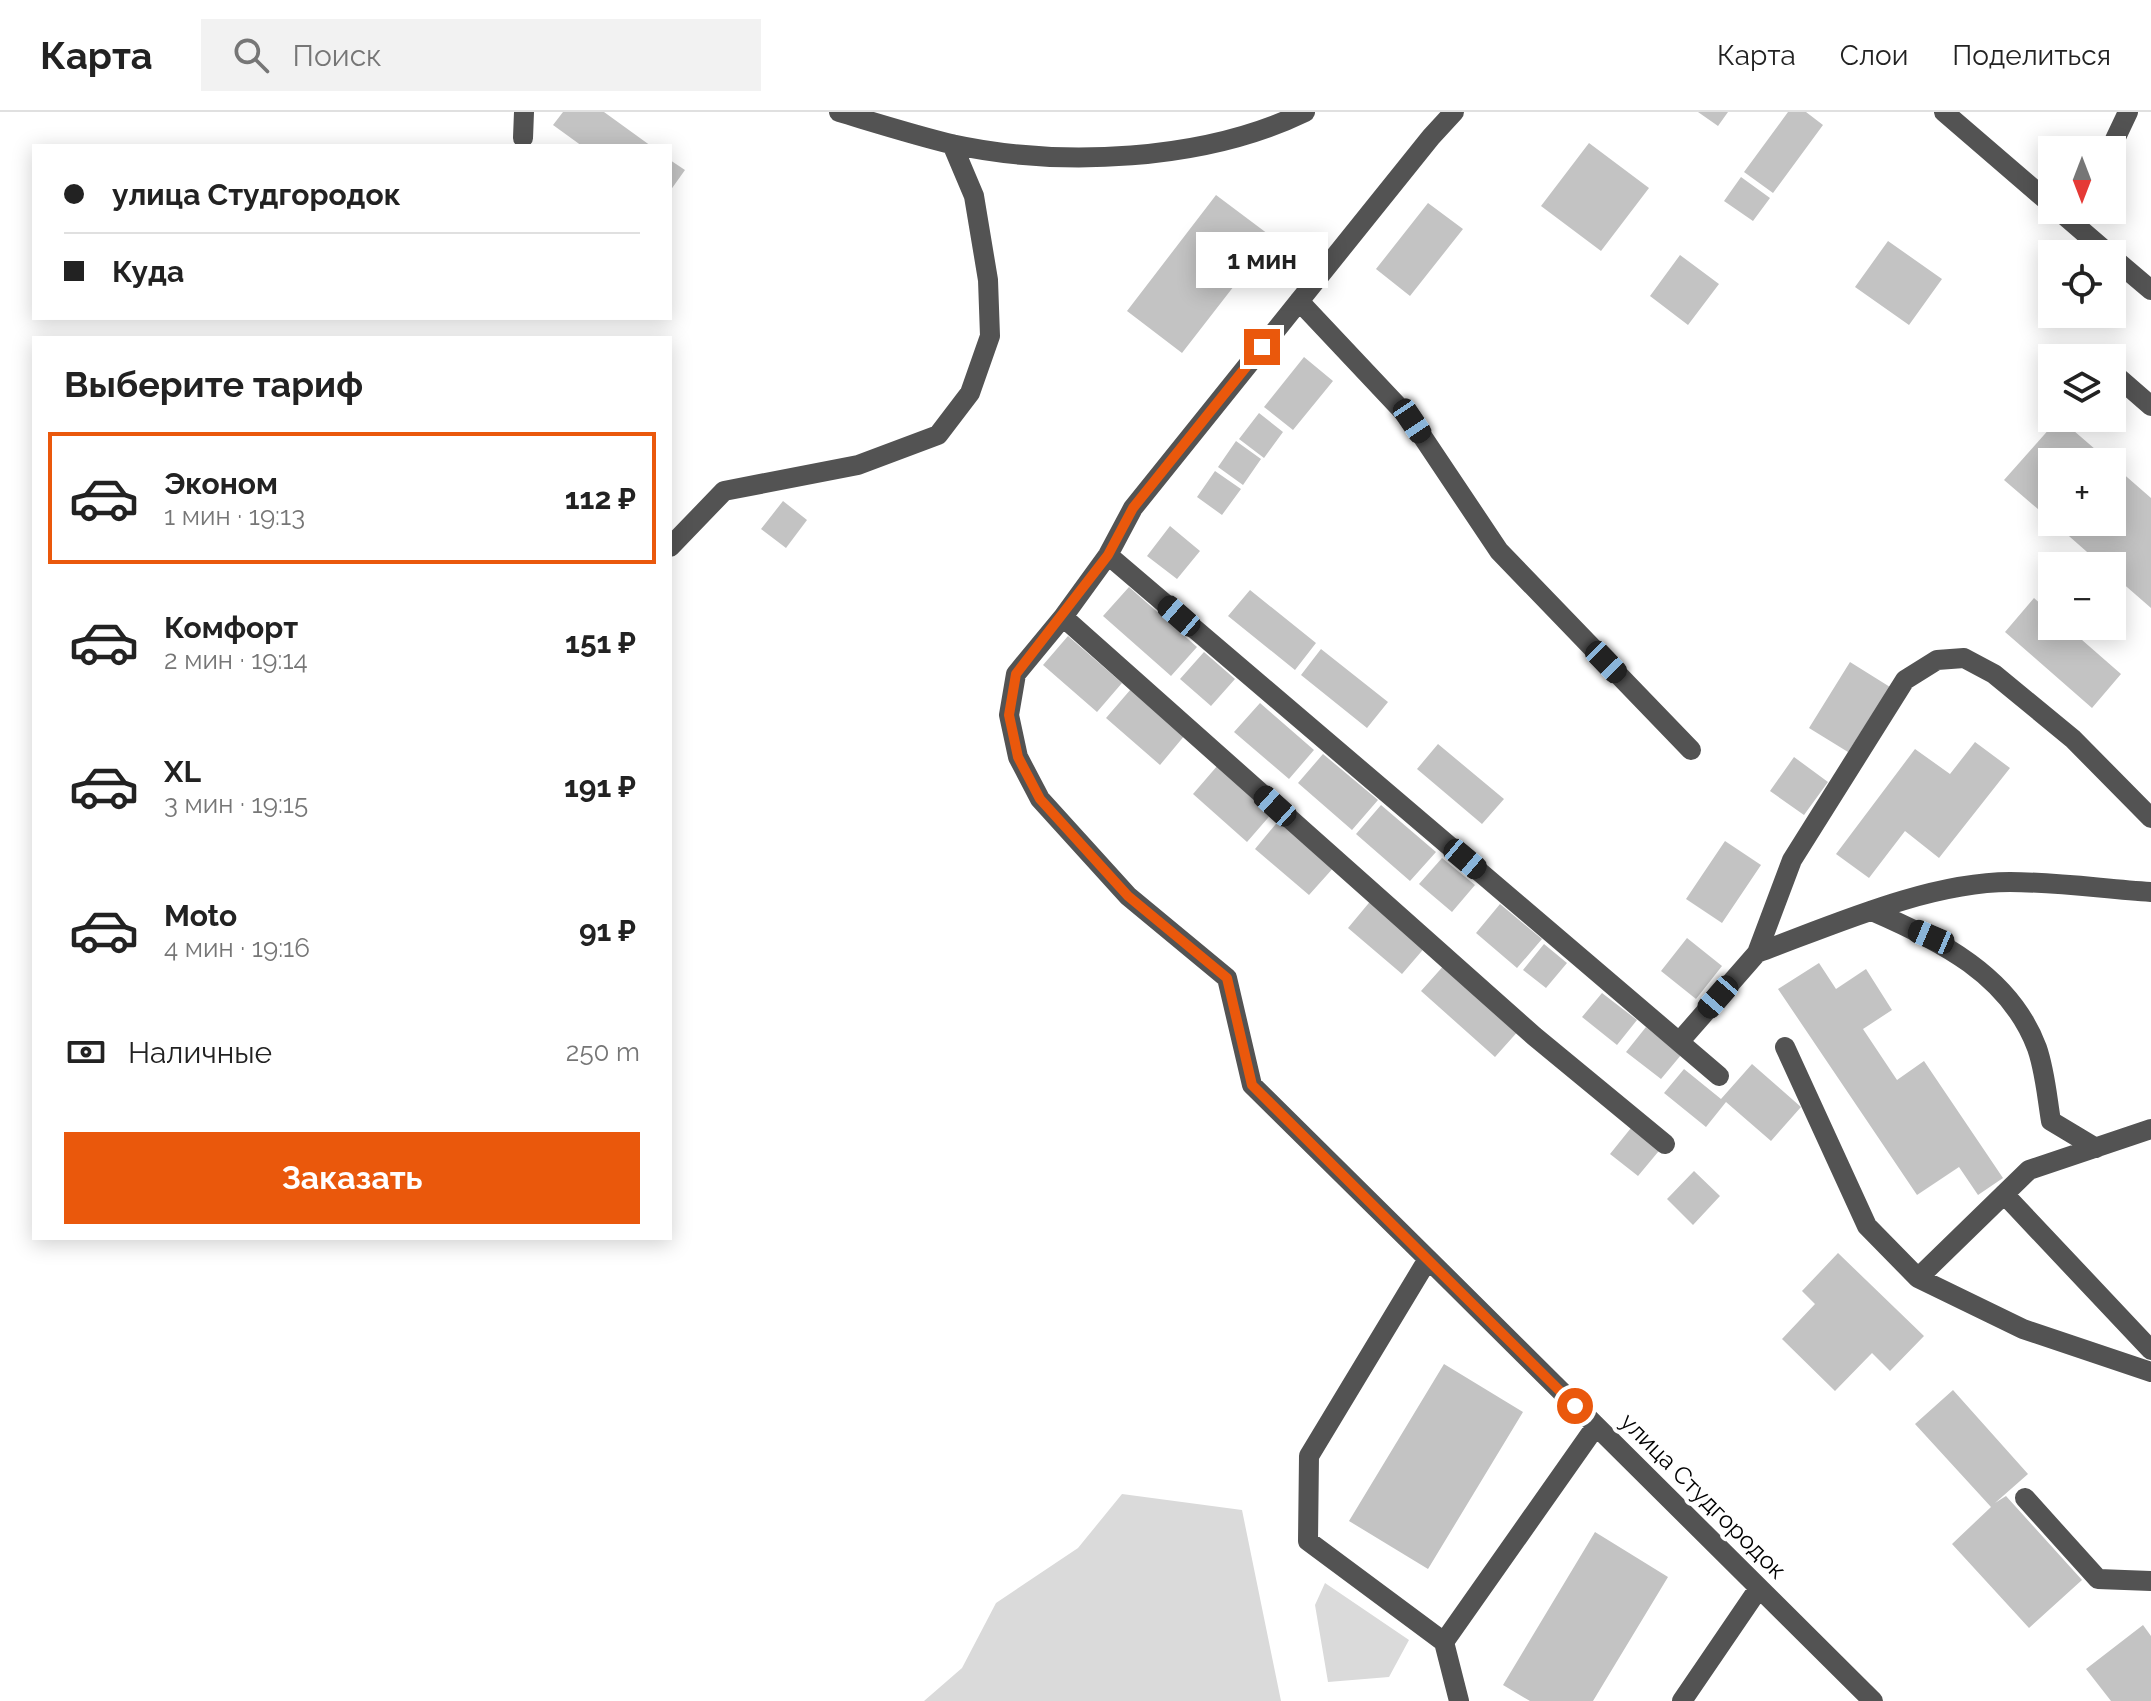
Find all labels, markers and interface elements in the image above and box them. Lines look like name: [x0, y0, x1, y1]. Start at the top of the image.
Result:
search box: [201, 19, 761, 91]
text: Карта: [40, 33, 153, 78]
icon: search: [229, 33, 273, 77]
text: Поиск: [293, 38, 382, 73]
text: Карта: [1717, 39, 1796, 72]
text: Слои: [1840, 39, 1908, 72]
text: Поделиться: [1952, 39, 2111, 72]
north arrow: [2038, 136, 2126, 224]
map controls: [2038, 136, 2126, 640]
text: улица Студгородок: [112, 177, 401, 212]
callout: 1 мин: [1196, 231, 1328, 287]
button: locate: [2038, 240, 2126, 328]
text: 1 мин: [1227, 245, 1297, 275]
text: Куда: [112, 254, 184, 289]
route end: [1244, 329, 1280, 365]
button: layers: [2038, 344, 2126, 432]
text: Выберите тариф: [64, 363, 363, 405]
car: [1389, 394, 1435, 448]
button: +: [2038, 448, 2126, 536]
icon: car: [68, 462, 140, 534]
text: Эконом: [164, 466, 278, 501]
text: 112 ₽: [565, 481, 636, 516]
text: 1 мин · 19:13: [164, 501, 305, 531]
button: −: [2038, 552, 2126, 640]
car: [1153, 591, 1205, 641]
icon: car: [68, 606, 140, 678]
text: Комфорт: [164, 610, 298, 645]
text: 151 ₽: [565, 625, 636, 660]
car: [1581, 636, 1631, 688]
text: 2 мин · 19:14: [164, 645, 308, 675]
icon: car: [68, 750, 140, 822]
text: XL: [164, 754, 201, 789]
text: 191 ₽: [564, 769, 636, 804]
car: [1249, 781, 1301, 831]
text: 3 мин · 19:15: [164, 789, 308, 819]
car: [1439, 834, 1491, 884]
icon: car: [68, 894, 140, 966]
text: Moto: [164, 898, 237, 933]
text: 91 ₽: [579, 913, 636, 948]
car: [1904, 917, 1958, 957]
text: 4 мин · 19:16: [164, 933, 310, 963]
car: [1693, 971, 1743, 1023]
icon: cash: [64, 1030, 108, 1074]
text: Наличные: [128, 1035, 272, 1070]
text: 250 m: [566, 1037, 640, 1067]
button: Заказать: [64, 1132, 640, 1224]
route start: [1557, 1388, 1593, 1424]
street label: улица Студгородок: [1614, 1407, 1792, 1585]

